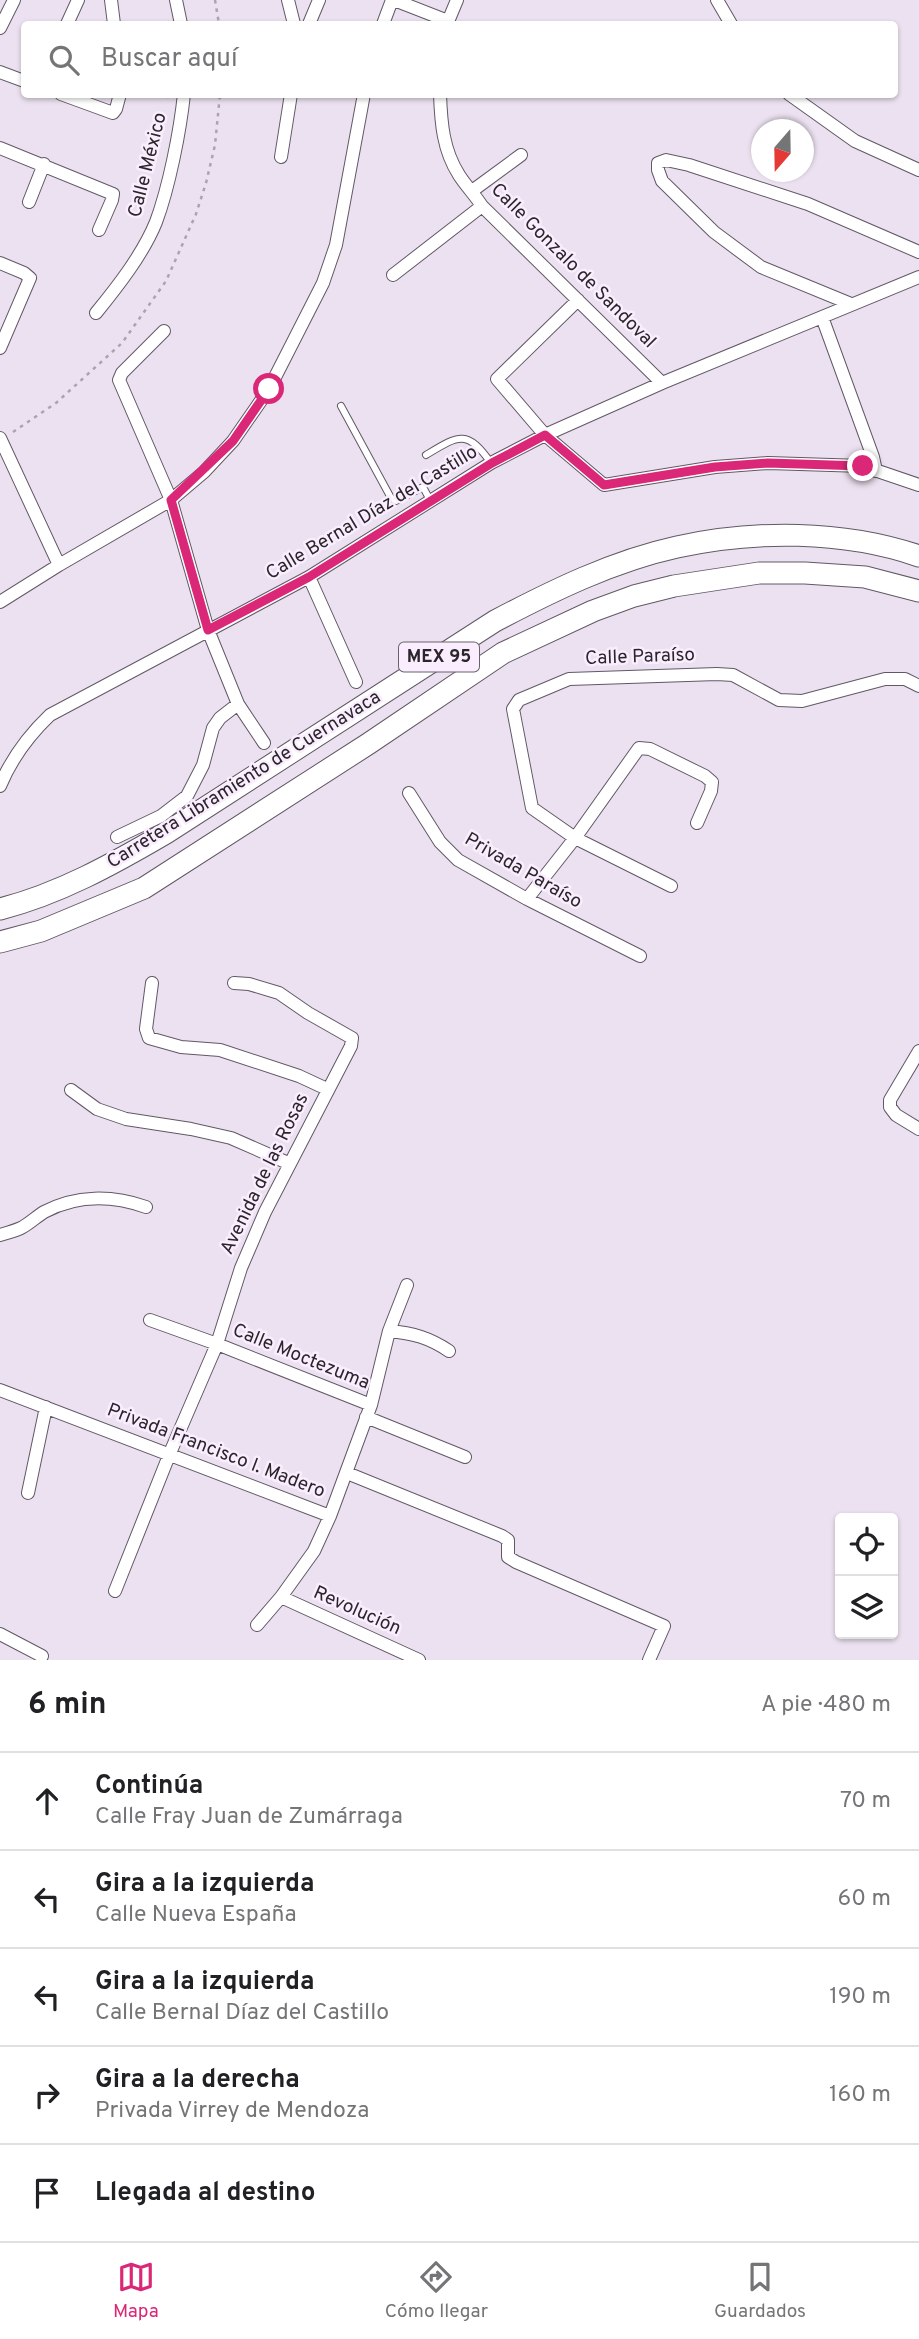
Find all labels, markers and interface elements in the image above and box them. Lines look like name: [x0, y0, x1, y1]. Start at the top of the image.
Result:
search box: [21, 21, 898, 98]
icon: search: [45, 41, 83, 79]
text: Buscar aquí: [101, 43, 238, 76]
street label: Calle México: [123, 110, 173, 220]
north arrow: [751, 119, 814, 182]
street label: Calle Gonzalo de Sandoval: [485, 178, 661, 354]
route start: [253, 373, 284, 404]
street label: Calle Bernal Díaz del Castillo: [262, 440, 482, 586]
route end: [847, 450, 878, 481]
road number: MEX 95: [399, 642, 479, 672]
street label: Calle Paraíso: [585, 643, 695, 671]
street label: Carretera Libramiento de Cuernavaca: [103, 685, 385, 875]
street label: Privada Paraíso: [460, 828, 586, 914]
street label: Avenida de las Rosas: [216, 1089, 314, 1259]
street label: Calle Moctezuma: [229, 1319, 373, 1395]
street label: Privada Francisco I. Madero: [104, 1398, 328, 1504]
map controls: [835, 1513, 898, 1639]
button: locate: [835, 1513, 898, 1576]
button: layers: [835, 1576, 898, 1639]
street label: Revolución: [309, 1581, 405, 1641]
text: 6 min: [28, 1687, 106, 1724]
text: A pie · 480 m: [761, 1691, 891, 1720]
text: Continúa: [95, 1770, 203, 1803]
icon: ahead: [28, 1782, 66, 1820]
text: 70 m: [840, 1787, 891, 1816]
text: Calle Fray Juan de Zumárraga: [95, 1803, 403, 1832]
text: Gira a la izquierda: [95, 1868, 314, 1901]
icon: left: [28, 1880, 66, 1918]
text: 60 m: [838, 1885, 891, 1914]
text: Calle Nueva España: [95, 1901, 297, 1930]
text: Gira a la izquierda: [95, 1966, 314, 1999]
icon: left: [28, 1978, 66, 2016]
text: 190 m: [829, 1983, 891, 2012]
text: Calle Bernal Díaz del Castillo: [95, 1999, 389, 2028]
text: Gira a la derecha: [95, 2064, 300, 2097]
icon: right: [28, 2076, 66, 2114]
text: 160 m: [829, 2081, 891, 2110]
text: Privada Virrey de Mendoza: [95, 2097, 369, 2126]
icon: arrive: [28, 2174, 66, 2212]
text: Llegada al destino: [95, 2177, 315, 2210]
tab: Mapa: [113, 2258, 159, 2324]
tab: Cómo llegar: [385, 2258, 488, 2324]
tab: Guardados: [714, 2258, 806, 2324]

